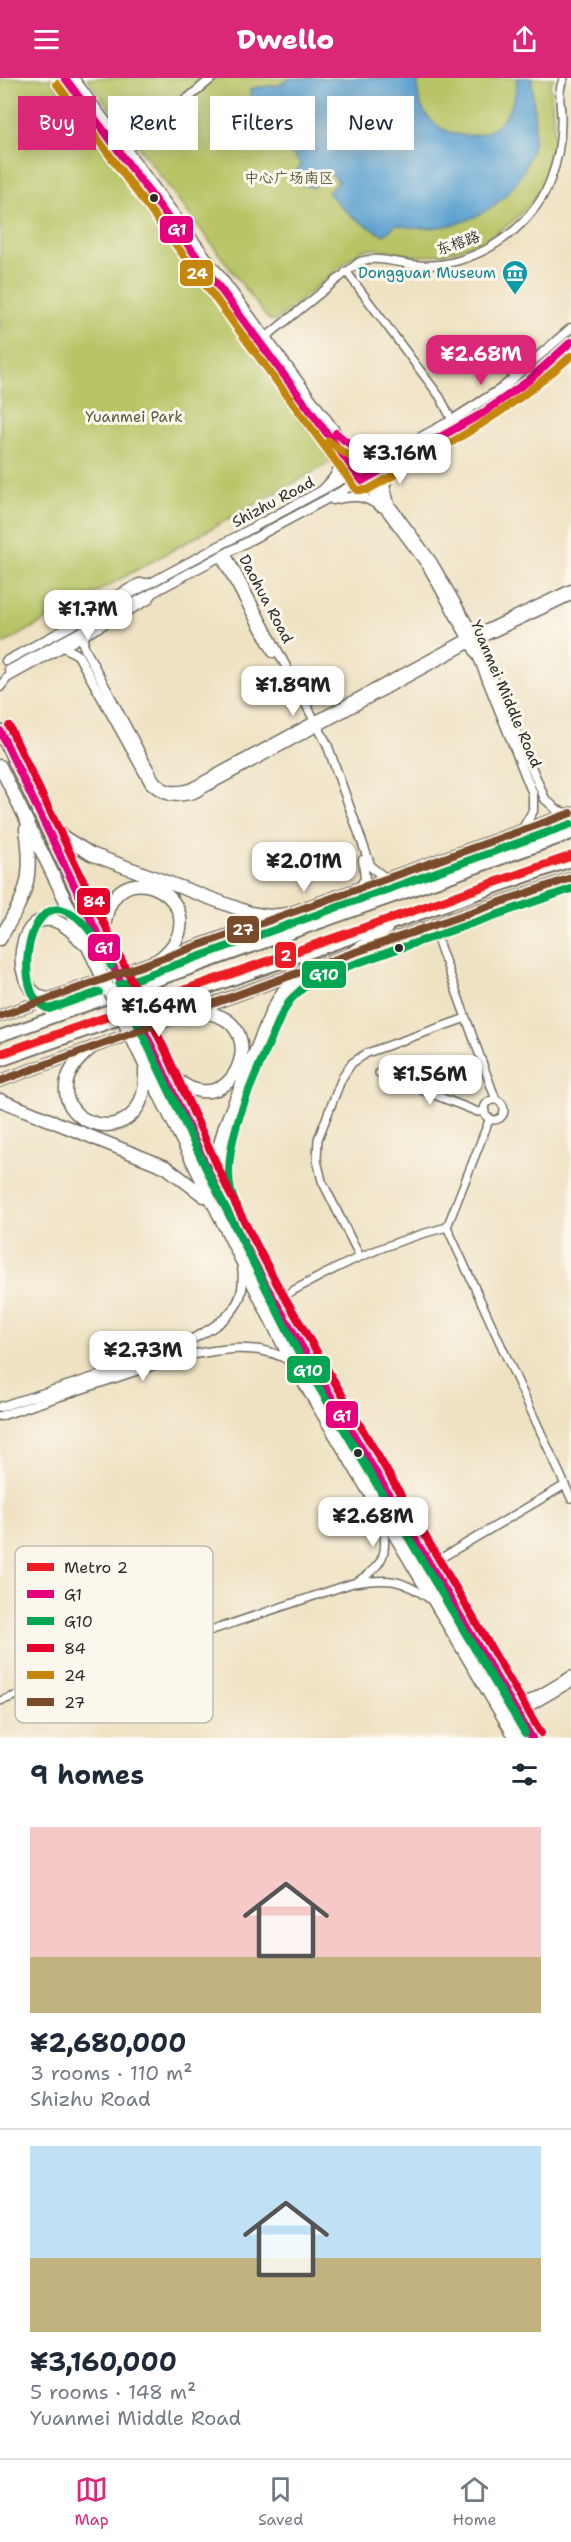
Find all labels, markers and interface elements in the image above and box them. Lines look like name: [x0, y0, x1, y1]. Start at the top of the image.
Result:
text: Dwello: [237, 21, 334, 58]
icon: menu: [30, 23, 63, 56]
icon: share: [508, 23, 541, 56]
chip: Buy: [18, 96, 96, 150]
chip: Rent: [108, 96, 198, 150]
chip: Filters: [210, 96, 315, 150]
chip: New: [327, 96, 414, 150]
park label: 中心广场南区: [244, 168, 334, 188]
unlabelled marker: [148, 192, 160, 204]
line badge: G1: [159, 215, 194, 244]
text: G1: [167, 219, 187, 240]
street label: 东榕路: [433, 226, 483, 260]
museum icon: Dongguan Museum: [500, 258, 530, 296]
line badge: 24: [179, 259, 214, 287]
text: 24: [186, 263, 208, 284]
place label: Dongguan Museum: [358, 263, 496, 283]
pin: ¥2.68M: [432, 335, 530, 386]
text: ¥2.68M: [440, 341, 522, 367]
park label: Yuanmei Park: [85, 407, 183, 427]
pin: ¥3.16M: [351, 434, 449, 485]
text: ¥3.16M: [363, 440, 437, 466]
street label: Shizhu Road: [228, 472, 318, 532]
street label: Daohua Road: [234, 551, 298, 647]
pin: ¥1.7M: [46, 590, 130, 641]
text: ¥1.7M: [58, 596, 118, 622]
street label: Yuanmei Middle Road: [466, 617, 546, 771]
pin: ¥1.89M: [244, 666, 342, 717]
text: ¥1.89M: [255, 672, 331, 698]
pin: ¥2.01M: [255, 842, 353, 893]
text: ¥2.01M: [266, 848, 342, 874]
line badge: 84: [76, 887, 111, 916]
text: 84: [83, 891, 105, 912]
line badge: 27: [226, 915, 260, 944]
text: 27: [232, 919, 254, 940]
line badge: G1: [87, 933, 121, 962]
text: G1: [94, 937, 114, 958]
line badge: 2: [274, 941, 297, 969]
unlabelled marker: [393, 942, 405, 954]
text: 2: [280, 945, 292, 966]
line badge: G10: [301, 960, 347, 989]
text: G10: [309, 964, 339, 985]
pin: ¥1.64M: [110, 987, 208, 1038]
text: ¥1.64M: [121, 993, 197, 1019]
pin: ¥1.56M: [381, 1055, 479, 1106]
text: ¥1.56M: [393, 1061, 467, 1087]
pin: ¥2.73M: [94, 1331, 192, 1382]
text: ¥2.73M: [103, 1337, 183, 1363]
line badge: G10: [286, 1355, 331, 1384]
text: G10: [293, 1360, 323, 1381]
line badge: G1: [325, 1400, 359, 1429]
text: G1: [332, 1405, 352, 1426]
unlabelled marker: [352, 1447, 364, 1459]
pin: ¥2.68M: [324, 1497, 422, 1548]
text: ¥2.68M: [332, 1503, 414, 1529]
legend: [15, 1546, 213, 1723]
text: Metro 2: [64, 1557, 128, 1578]
text: G1: [64, 1584, 82, 1605]
text: G10: [64, 1611, 93, 1632]
text: 84: [64, 1638, 86, 1659]
text: 24: [64, 1665, 85, 1686]
text: 27: [64, 1692, 85, 1713]
text: 9 homes: [30, 1757, 144, 1792]
icon: filters: [508, 1758, 541, 1791]
icon: home: [232, 1866, 340, 1974]
text: ¥2,680,000: [30, 2025, 186, 2060]
text: 3 rooms · 110 m²: [30, 2060, 193, 2086]
text: Shizhu Road: [30, 2086, 151, 2112]
icon: home: [232, 2185, 340, 2293]
text: ¥3,160,000: [30, 2344, 177, 2379]
text: 5 rooms · 148 m²: [30, 2379, 196, 2405]
text: Yuanmei Middle Road: [30, 2405, 241, 2431]
tab: Map: [75, 2473, 109, 2530]
tab: Saved: [258, 2473, 303, 2530]
tab: Home: [452, 2473, 496, 2530]

